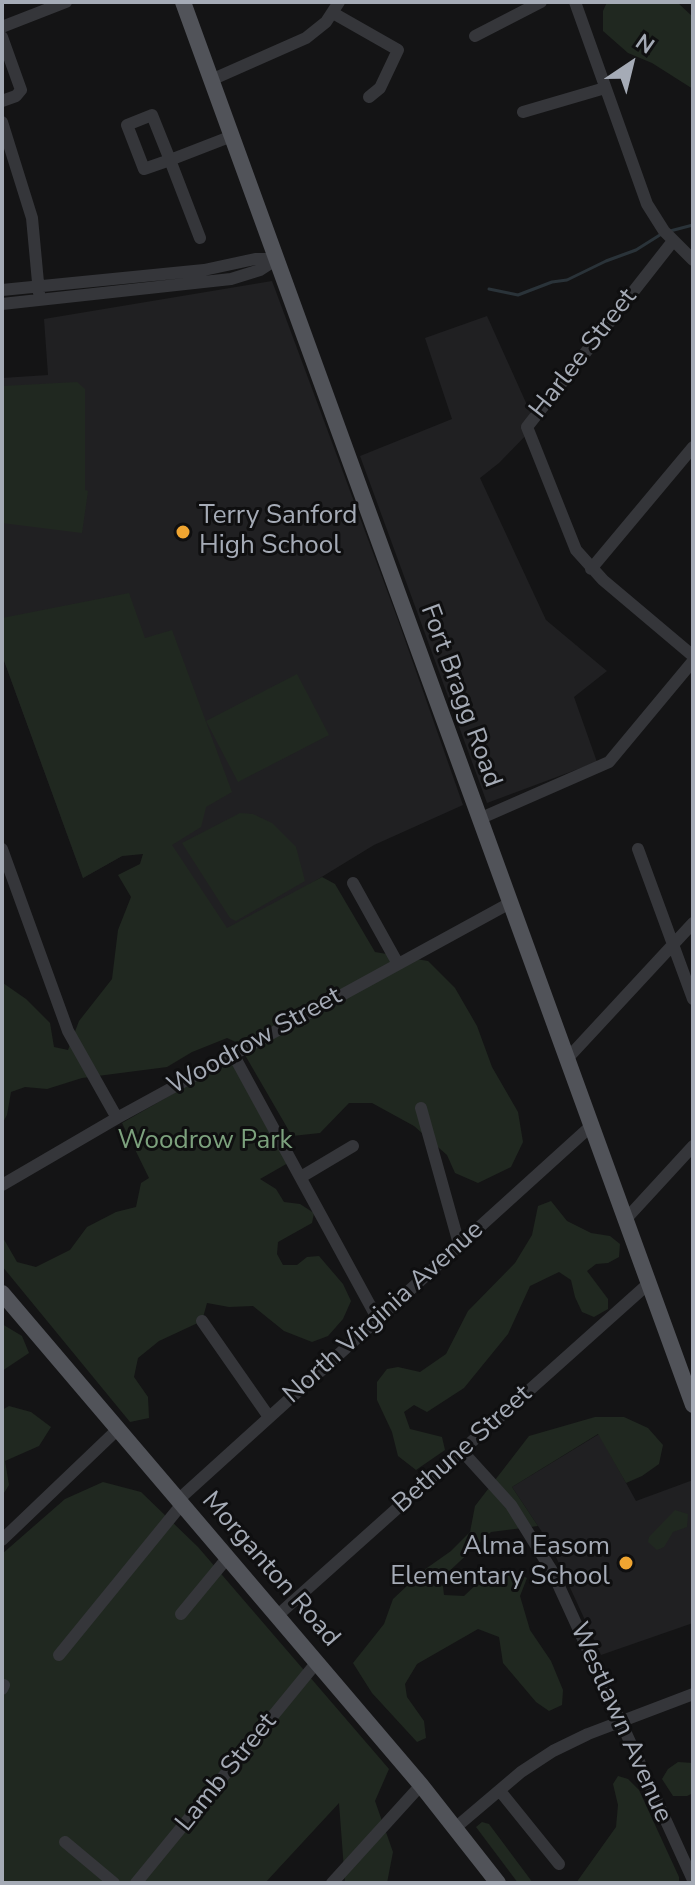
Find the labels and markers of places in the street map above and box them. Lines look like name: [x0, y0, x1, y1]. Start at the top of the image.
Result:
place label: Terry Sanford High School: [199, 501, 358, 562]
marker: Terry Sanford High School: [174, 523, 192, 541]
place label: Alma Easom Elementary School: [390, 1532, 610, 1594]
marker: Alma Easom Elementary School: [617, 1554, 635, 1572]

